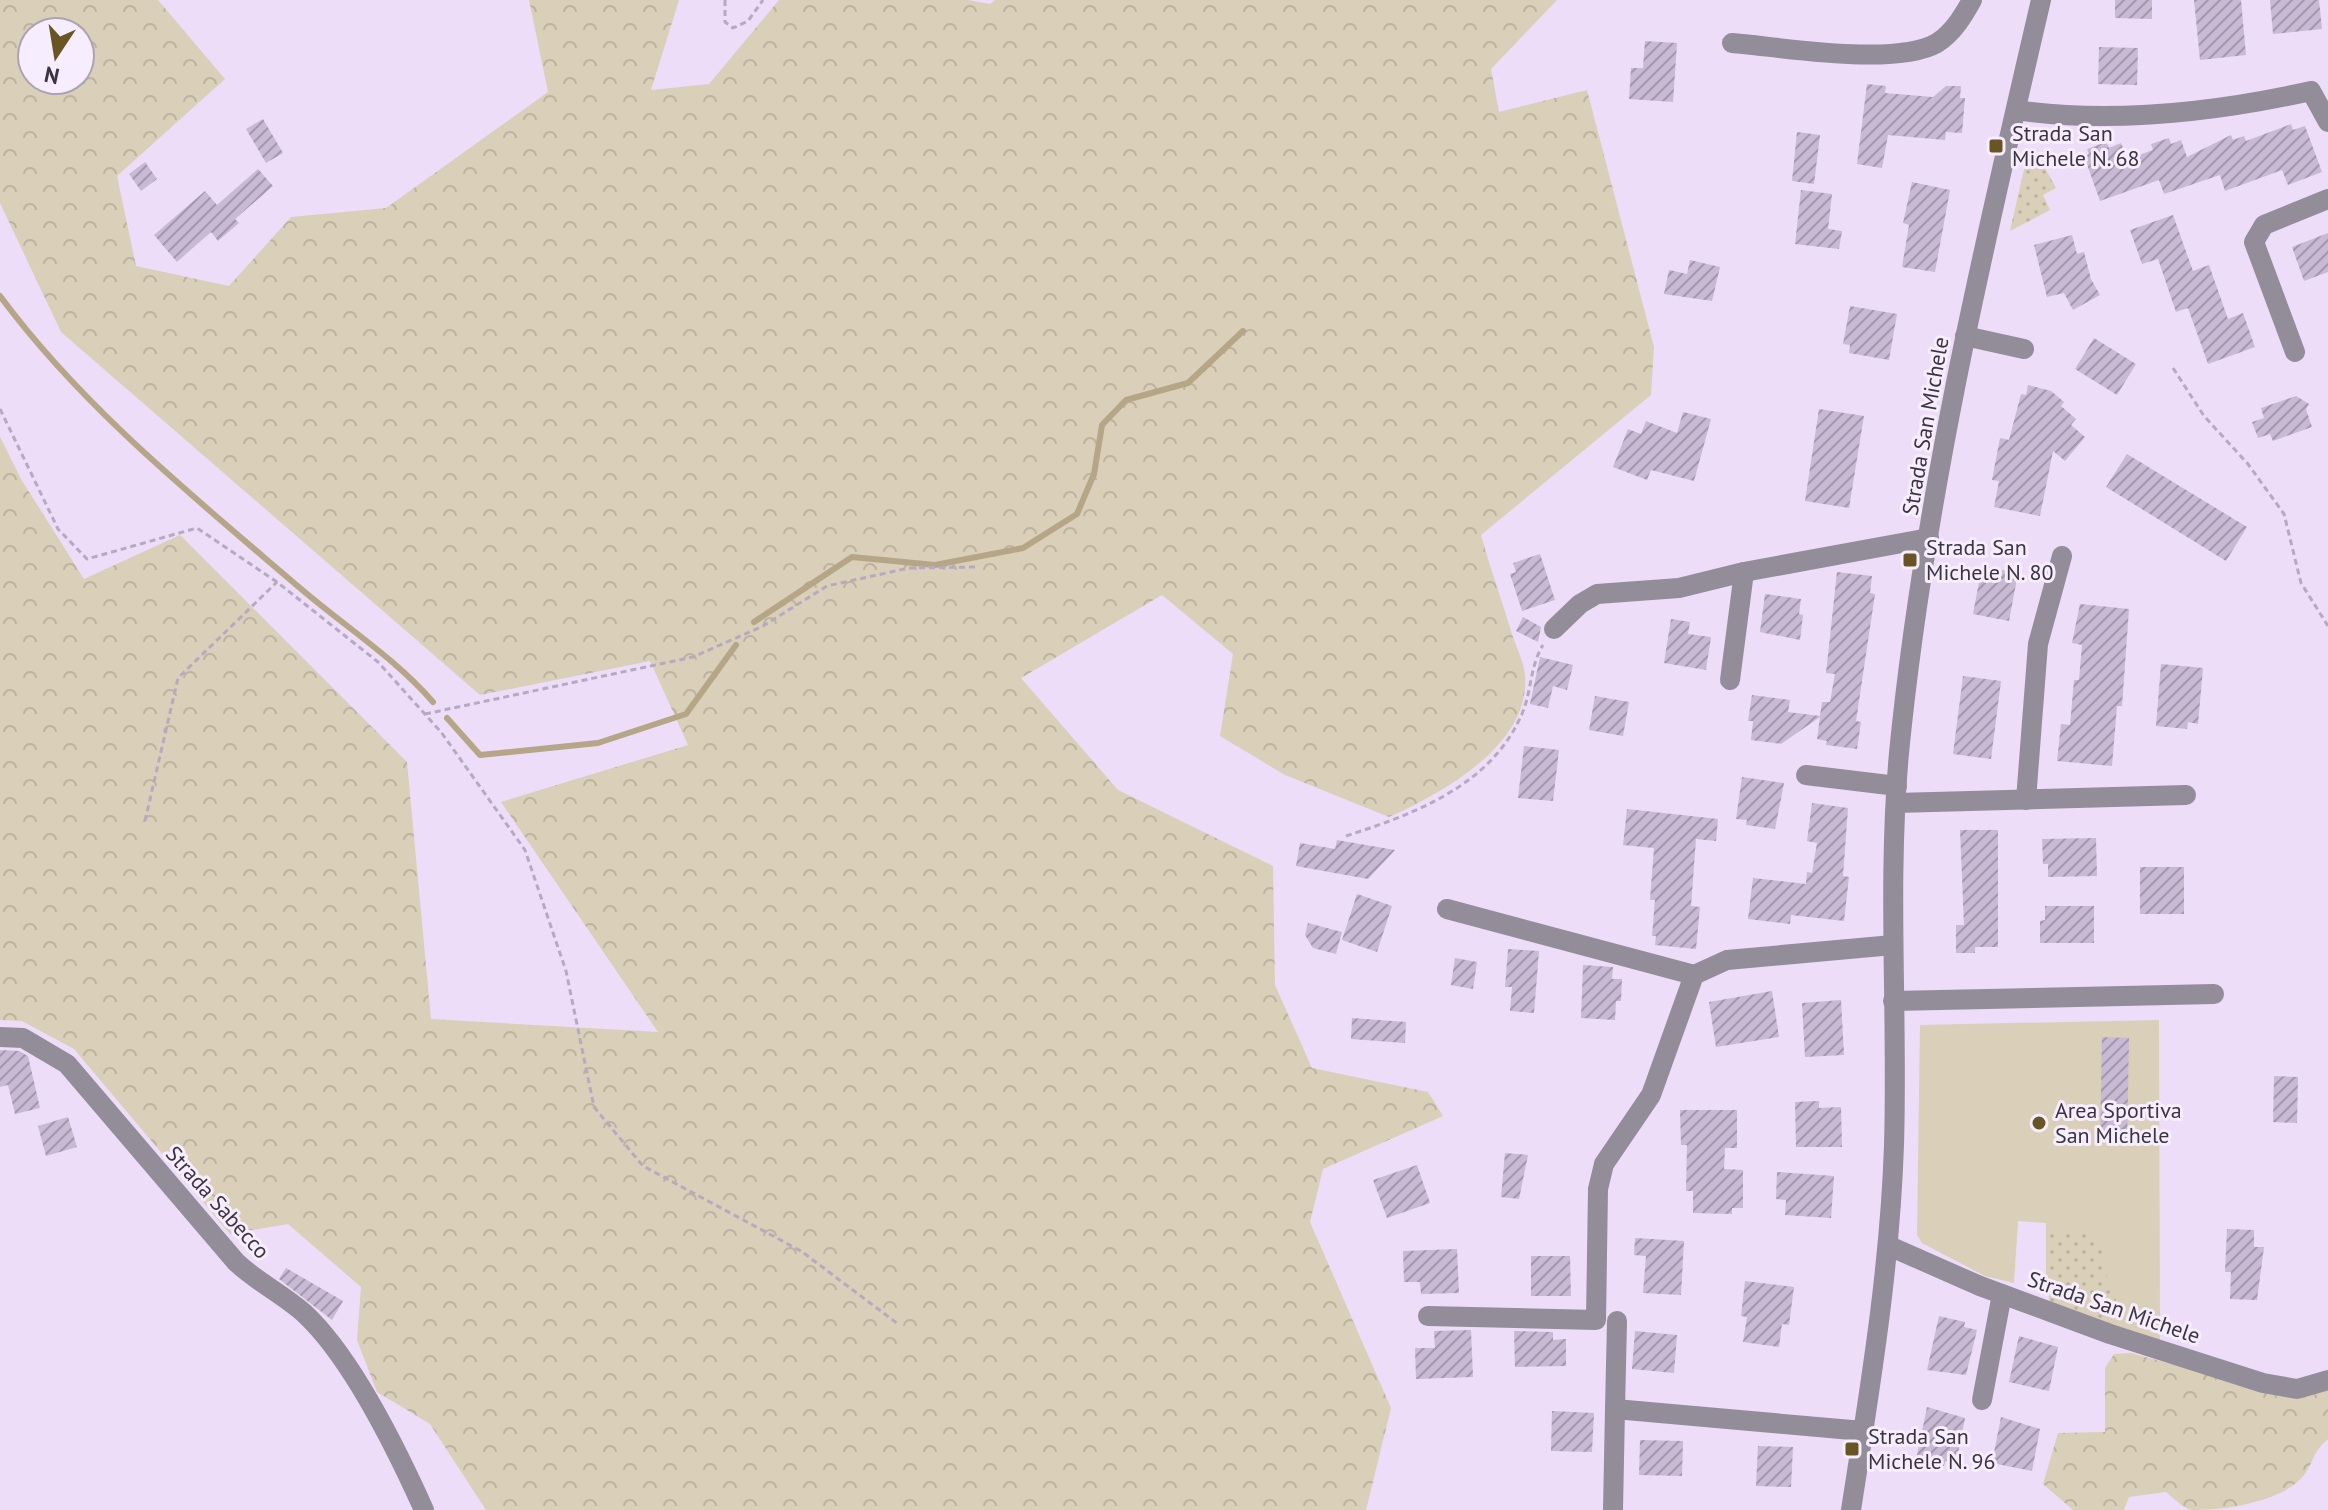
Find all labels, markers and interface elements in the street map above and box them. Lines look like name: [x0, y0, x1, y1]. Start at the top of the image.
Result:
north arrow: [16, 16, 96, 96]
text: N: [42, 60, 62, 91]
place label: Strada San Michele N. 68: [2012, 119, 2140, 172]
marker: Strada San Michele N. 68: [1987, 137, 2005, 155]
street label: Strada San Michele: [1896, 335, 1954, 517]
place label: Strada San Michele N. 80: [1926, 533, 2054, 586]
marker: Strada San Michele N. 80: [1901, 551, 1919, 569]
place label: Area Sportiva San Michele: [2055, 1096, 2182, 1149]
marker: Area Sportiva San Michele: [2030, 1114, 2048, 1132]
street label: Strada Sabecco: [160, 1140, 276, 1264]
street label: Strada San Michele: [2024, 1264, 2204, 1350]
place label: Strada San Michele N. 96: [1868, 1422, 1996, 1475]
marker: Strada San Michele N. 96: [1843, 1440, 1861, 1458]

